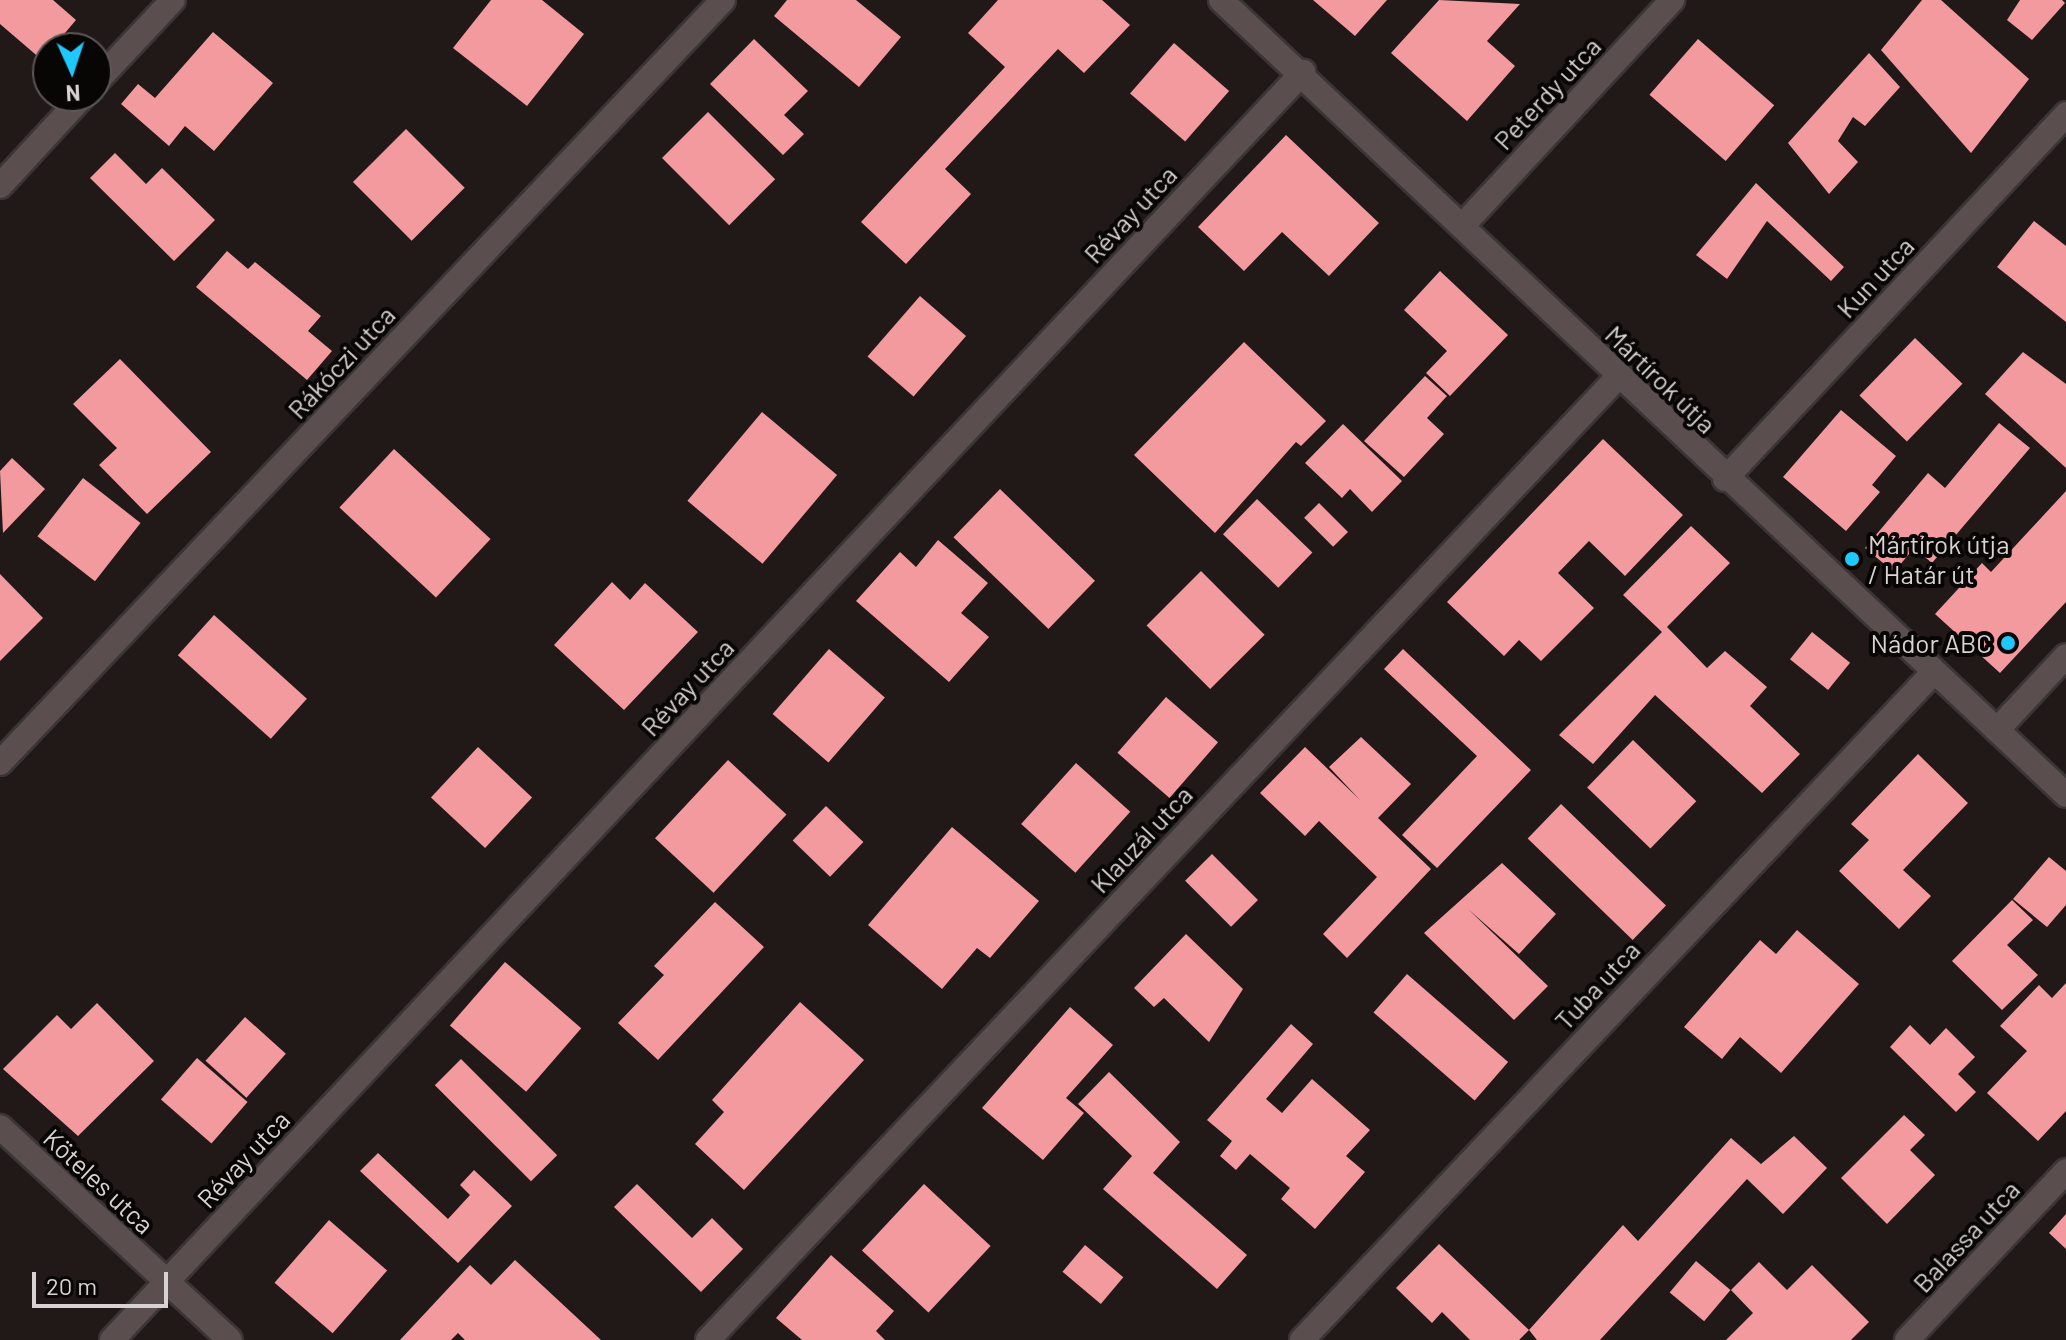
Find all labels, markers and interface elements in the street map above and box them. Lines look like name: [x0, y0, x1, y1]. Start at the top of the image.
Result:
street label: Peterdy utca: [1487, 30, 1607, 156]
north arrow: [32, 32, 112, 112]
text: N: [65, 81, 81, 107]
street label: Révay utca: [1077, 159, 1183, 269]
street label: Kun utca: [1830, 230, 1920, 324]
street label: Rákóczi utca: [281, 299, 401, 425]
street label: Mártírok útja: [1599, 319, 1723, 439]
place label: Mártírok útja / Határ út: [1868, 528, 2010, 590]
marker: Mártírok útja / Határ út: [1843, 550, 1861, 568]
place label: Nádor ABC: [1871, 627, 1992, 659]
street label: Révay utca: [634, 632, 740, 742]
marker: Nádor ABC: [1999, 634, 2017, 652]
street label: Klauzál utca: [1084, 779, 1198, 899]
street label: Tuba utca: [1548, 934, 1646, 1036]
street label: Révay utca: [190, 1104, 296, 1214]
street label: Köteles utca: [37, 1122, 161, 1240]
street label: Balassa utca: [1906, 1174, 2026, 1298]
scale bar: [36, 1256, 172, 1306]
text: 20 m: [46, 1271, 97, 1300]

